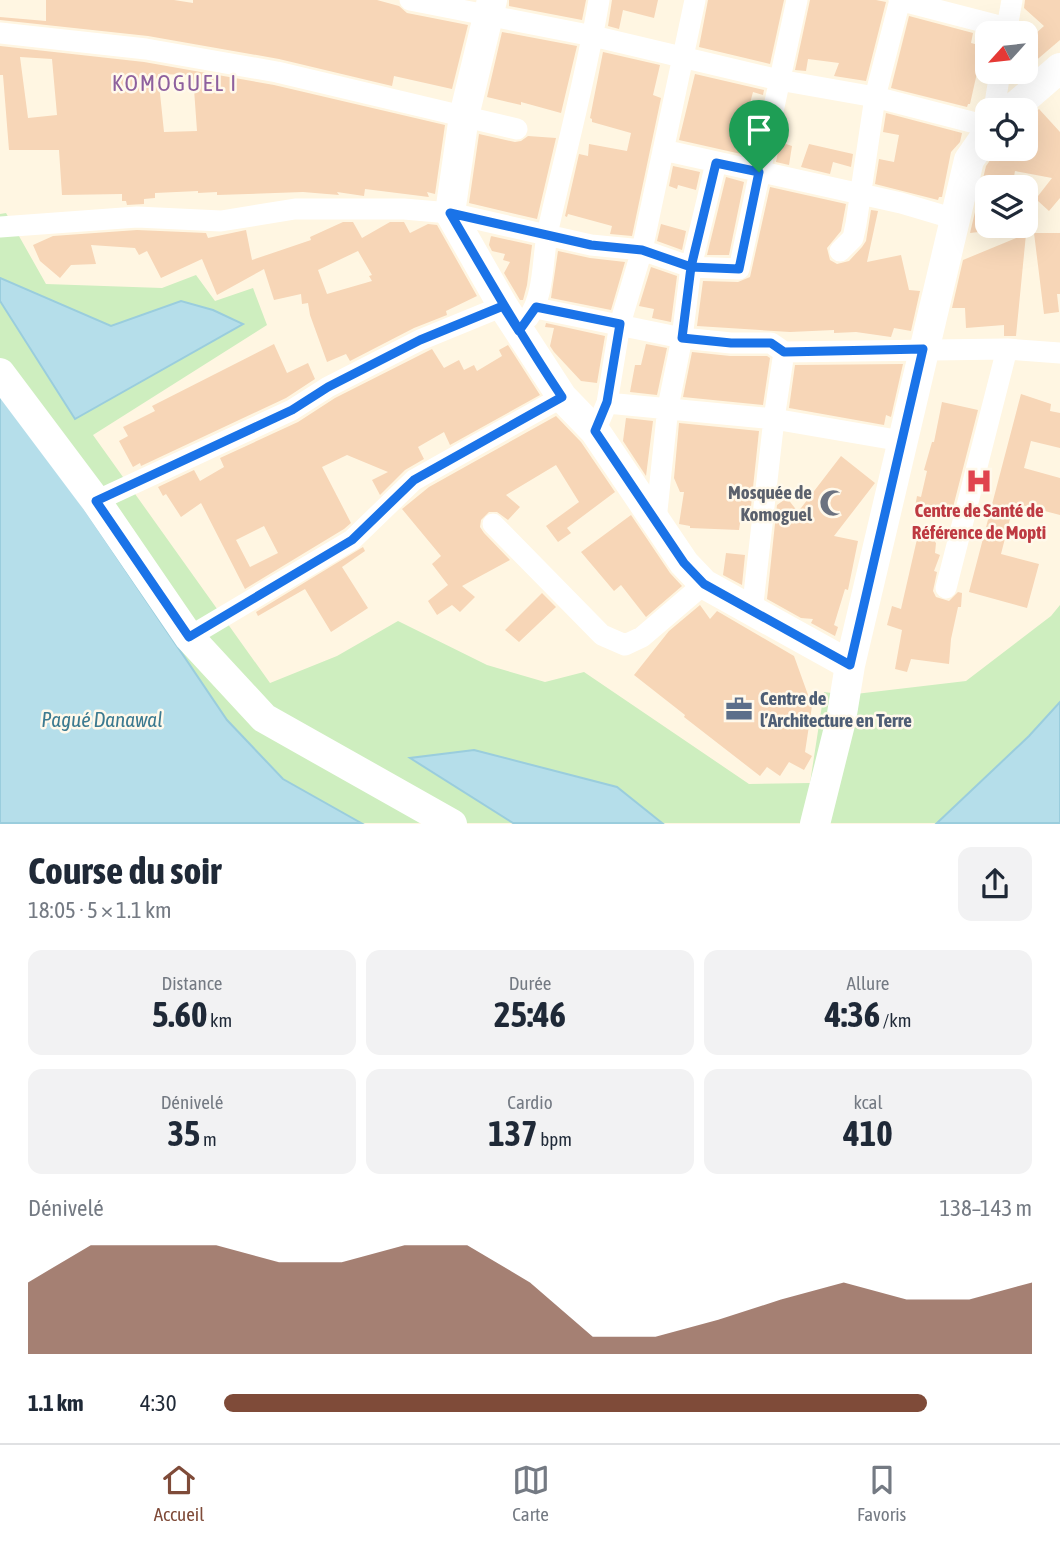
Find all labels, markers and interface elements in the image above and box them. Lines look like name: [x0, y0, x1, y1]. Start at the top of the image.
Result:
north arrow: [975, 21, 1038, 84]
map controls: [975, 21, 1038, 238]
district label: KOMOGUEL I: [112, 70, 238, 96]
button: locate: [975, 98, 1038, 161]
pin: [729, 100, 789, 172]
icon: arrive: [740, 111, 778, 149]
button: layers: [975, 175, 1038, 238]
hospital icon: Centre de Santé de Référence de Mopti: [964, 466, 994, 496]
place label: Mosquée de Komoguel: [728, 481, 813, 525]
mosque icon: Mosquée de Komoguel: [818, 488, 848, 518]
place label: Centre de Santé de Référence de Mopti: [912, 499, 1046, 543]
place label: Centre de l’Architecture en Terre: [760, 687, 912, 731]
office icon: Centre de l’Architecture en Terre: [724, 694, 754, 724]
water label: Pagué Danawal: [41, 707, 163, 731]
button: share: [958, 847, 1032, 921]
text: Course du soir: [28, 849, 221, 892]
text: 18:05 · 5 × 1.1 km: [28, 897, 172, 923]
text: Distance: [162, 972, 222, 994]
text: Durée: [509, 972, 551, 994]
text: Allure: [847, 972, 889, 994]
text: 5.60: [152, 994, 207, 1034]
text: 25:46: [494, 994, 566, 1034]
text: 4:36: [825, 994, 880, 1034]
text: km: [207, 1009, 232, 1031]
text: /km: [880, 1009, 911, 1031]
text: Dénivelé: [161, 1091, 223, 1113]
text: Cardio: [507, 1091, 553, 1113]
text: kcal: [854, 1091, 882, 1113]
text: 35: [167, 1113, 200, 1153]
text: 137: [488, 1113, 538, 1153]
text: 410: [843, 1113, 893, 1153]
text: m: [200, 1128, 217, 1150]
text: bpm: [538, 1128, 572, 1150]
text: Dénivelé: [28, 1195, 104, 1221]
text: 138–143 m: [939, 1195, 1032, 1221]
text: 1.1 km: [28, 1390, 84, 1416]
text: 4:30: [140, 1390, 177, 1416]
tab: Accueil: [154, 1461, 204, 1525]
tab: Carte: [512, 1461, 550, 1525]
tab: Favoris: [857, 1461, 906, 1525]

